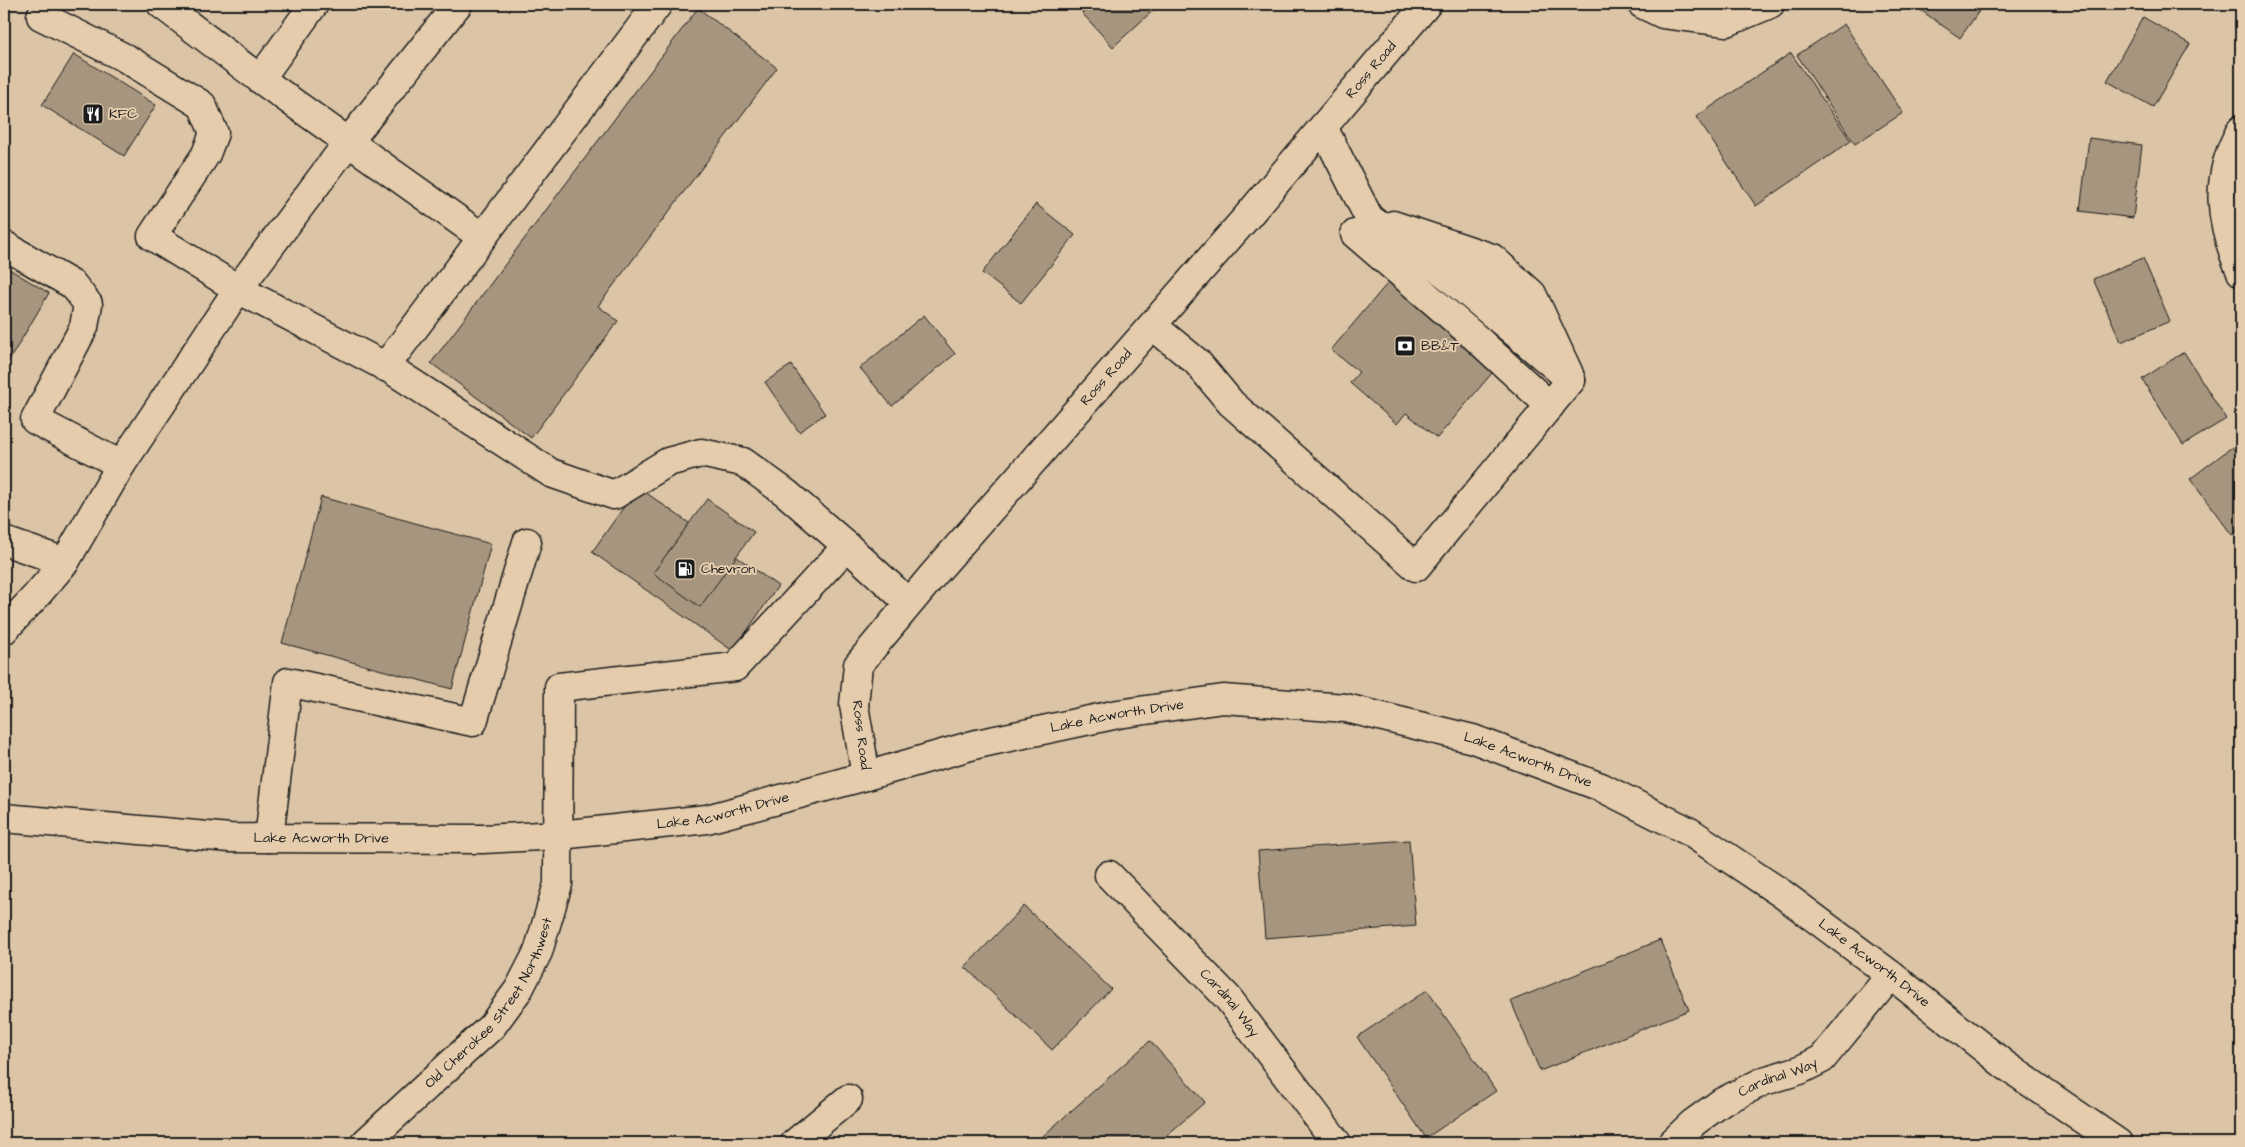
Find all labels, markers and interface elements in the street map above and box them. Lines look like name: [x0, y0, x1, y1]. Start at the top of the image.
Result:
street label: Ross Road: [1341, 37, 1401, 103]
restaurant icon: KFC: [81, 102, 105, 126]
place label: KFC: [109, 104, 137, 124]
bank icon: BB&T: [1393, 334, 1417, 358]
place label: BB&T: [1421, 336, 1459, 356]
street label: Ross Road: [1076, 345, 1137, 410]
fuel station icon: Chevron: [673, 557, 697, 581]
place label: Chevron: [701, 559, 755, 579]
street label: Lake Acworth Drive: [1048, 695, 1186, 738]
street label: Ross Road: [847, 699, 875, 771]
street label: Lake Acworth Drive: [1462, 727, 1595, 793]
street label: Lake Acworth Drive: [656, 787, 792, 834]
street label: Lake Acworth Drive: [253, 828, 389, 849]
street label: Lake Acworth Drive: [1814, 914, 1935, 1012]
street label: Old Cherokee Street Northwest: [420, 915, 558, 1093]
street label: Cardinal Way: [1195, 964, 1264, 1042]
street label: Cardinal Way: [1735, 1053, 1821, 1102]

